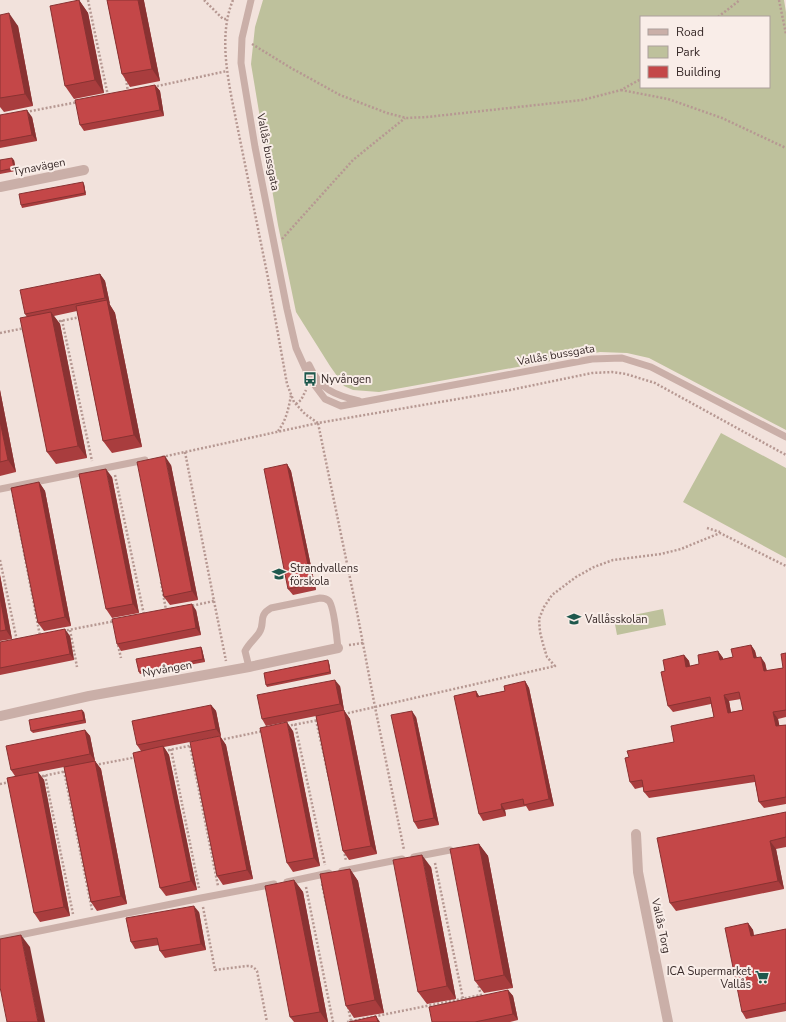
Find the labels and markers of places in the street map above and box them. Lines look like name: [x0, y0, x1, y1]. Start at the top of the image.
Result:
bus stop icon: Nyvången: [302, 371, 318, 387]
place label: Nyvången: [321, 372, 371, 387]
place label: Strandvallens förskola: [290, 561, 358, 589]
school or university icon: Strandvallens förskola: [271, 566, 287, 582]
school or university icon: Vallåsskolan: [566, 611, 582, 627]
place label: Vallåsskolan: [584, 612, 648, 627]
place label: ICA Supermarket Vallås: [667, 964, 751, 992]
supermarket icon: ICA Supermarket Vallås: [754, 969, 770, 985]

